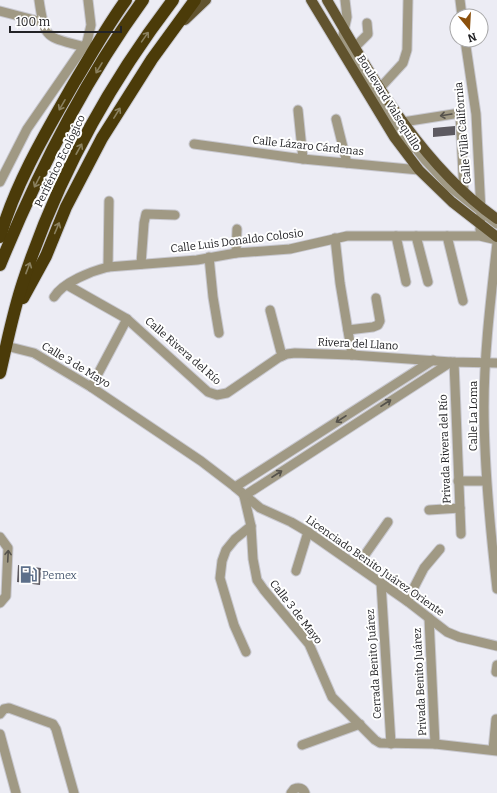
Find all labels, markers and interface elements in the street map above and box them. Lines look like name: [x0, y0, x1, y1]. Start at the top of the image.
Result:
scale bar: [10, 8, 121, 34]
north arrow: [449, 8, 489, 48]
text: 100 m: [16, 15, 51, 29]
text: N: [465, 30, 478, 45]
one-way arrow: [141, 32, 149, 43]
street label: Boulevard Valsequillo: [354, 53, 424, 153]
one-way arrow: [94, 62, 102, 74]
street label: Calle Villa California: [452, 81, 474, 185]
one-way arrow: [57, 99, 65, 111]
one-way arrow: [113, 108, 121, 119]
one-way arrow: [440, 111, 453, 119]
street label: Periférico Ecológico: [32, 113, 88, 209]
street label: Calle Lázaro Cárdenas: [252, 134, 364, 158]
one-way arrow: [76, 143, 83, 155]
one-way arrow: [32, 176, 40, 188]
one-way arrow: [54, 222, 62, 234]
street label: Calle Luis Donaldo Colosio: [170, 226, 304, 256]
one-way arrow: [24, 263, 32, 275]
street label: Calle Rivera del Río: [142, 314, 224, 388]
street label: Rivera del Llano: [317, 335, 399, 353]
street label: Calle 3 de Mayo: [39, 339, 113, 391]
street label: Calle La Loma: [467, 381, 480, 451]
street label: Privada Rivera del Río: [437, 394, 453, 504]
one-way arrow: [380, 399, 392, 407]
one-way arrow: [335, 414, 346, 423]
one-way arrow: [271, 470, 282, 478]
street label: Licenciado Benito Juárez Oriente: [303, 513, 447, 619]
one-way arrow: [4, 550, 11, 563]
fuel station icon: Pemex: [19, 565, 39, 585]
place label: Pemex: [42, 569, 77, 582]
street label: Calle 3 de Mayo: [267, 577, 325, 647]
street label: Cerrada Benito Juárez: [364, 608, 384, 720]
street label: Privada Benito Juárez: [411, 628, 429, 736]

